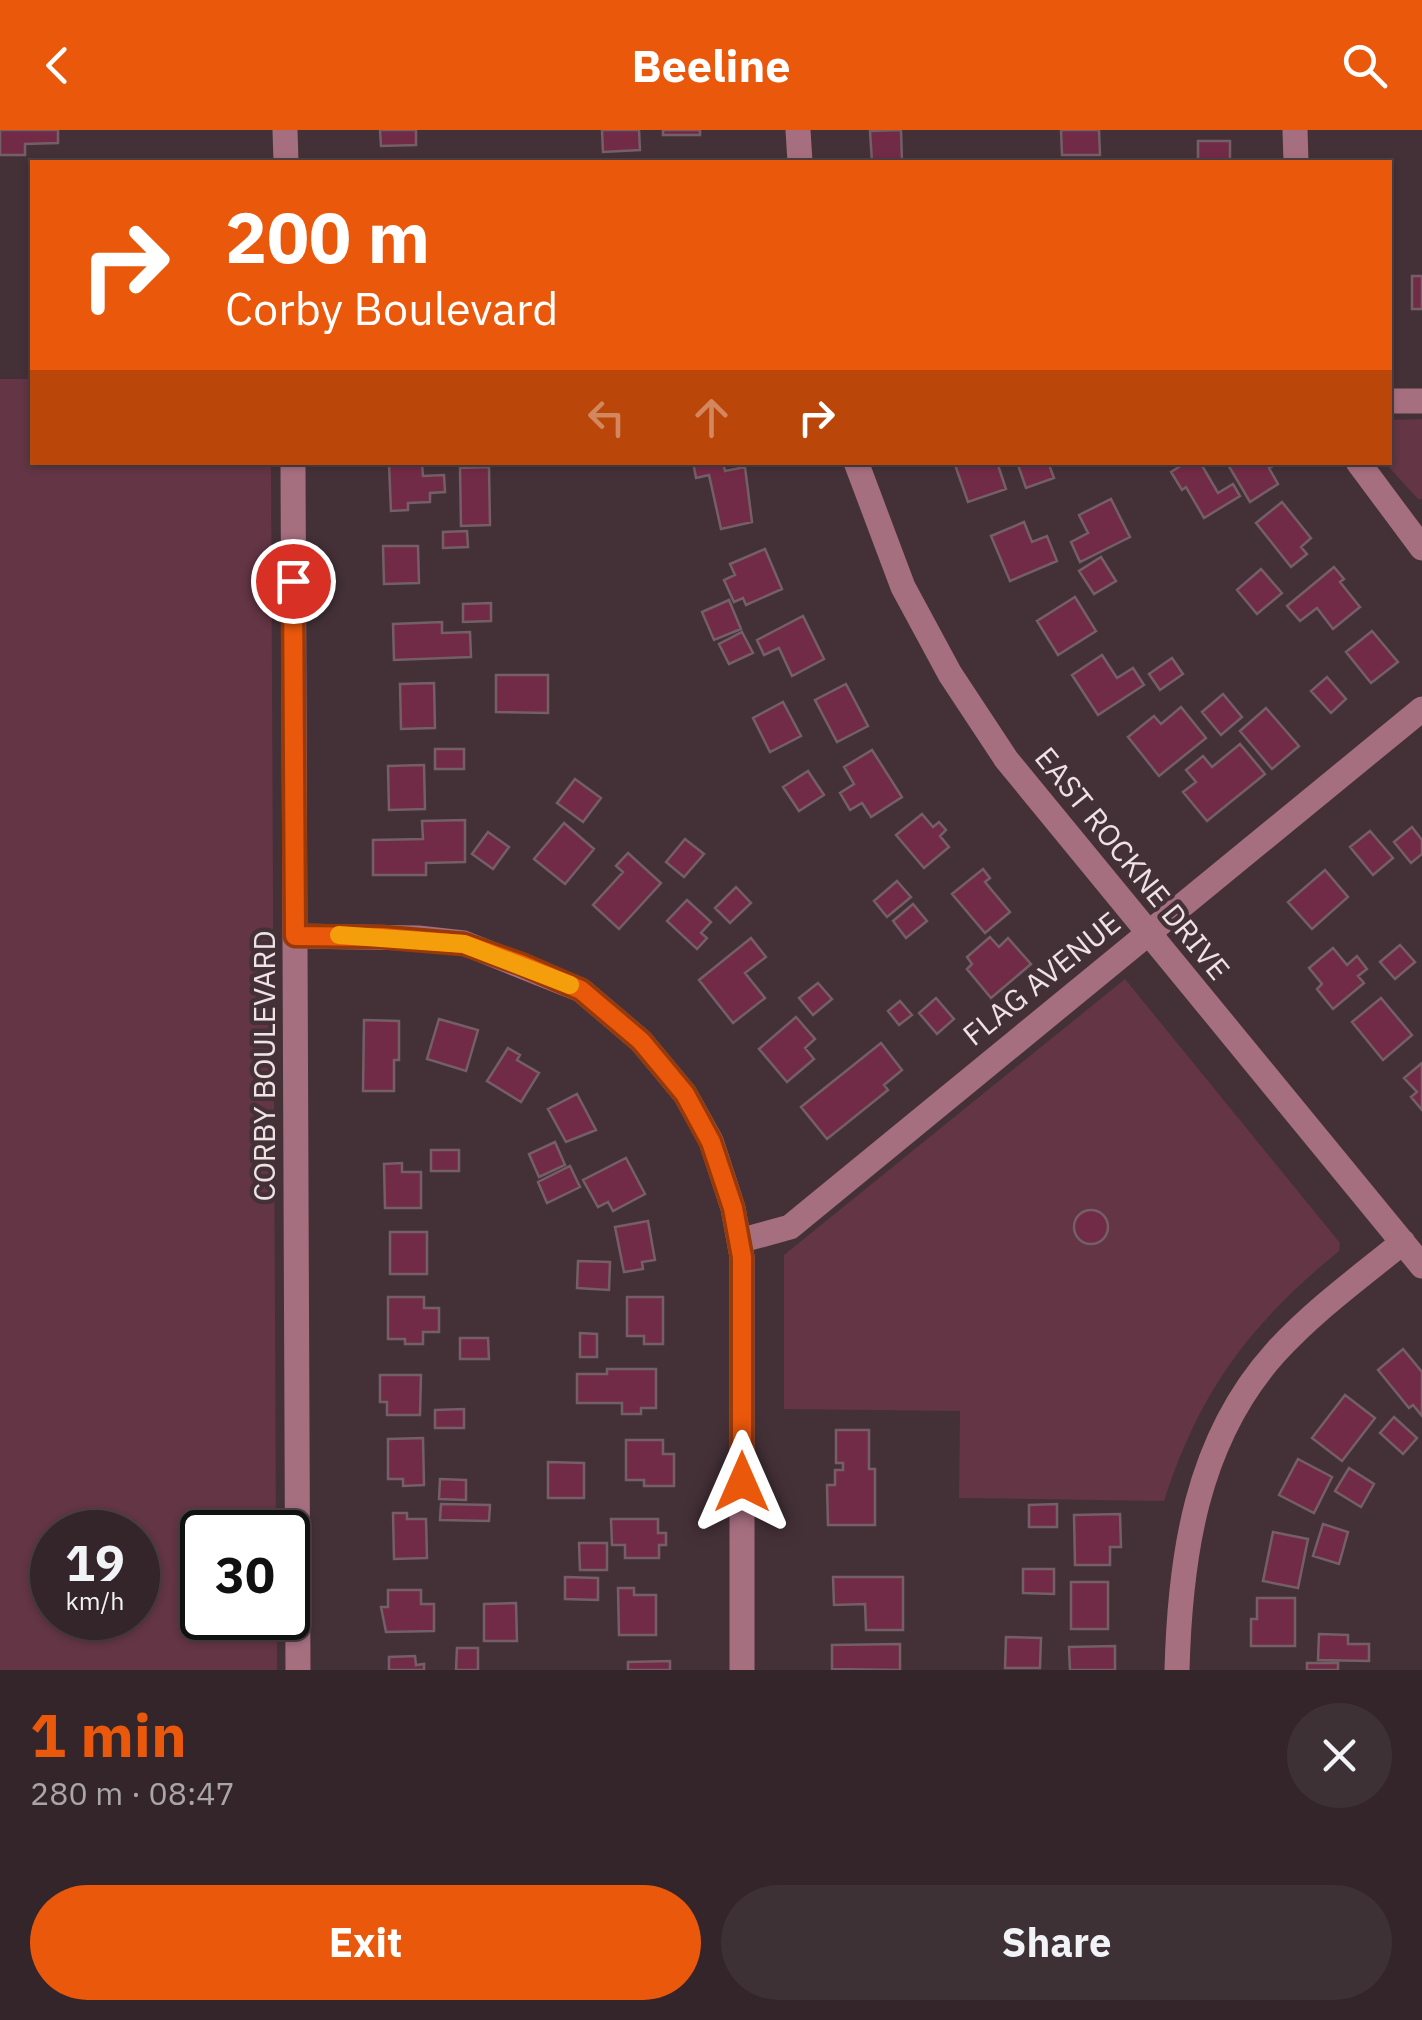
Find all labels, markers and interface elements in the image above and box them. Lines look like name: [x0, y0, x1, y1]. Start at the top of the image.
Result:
text: Beeline: [631, 36, 791, 94]
icon: back: [30, 38, 85, 93]
icon: search: [1337, 38, 1392, 93]
text: 200 m: [225, 191, 430, 282]
icon: right: [60, 200, 190, 330]
text: Corby Boulevard: [225, 279, 558, 337]
icon: left: [579, 390, 634, 445]
icon: ahead: [684, 390, 739, 445]
icon: right: [789, 390, 844, 445]
pin: [251, 539, 336, 624]
icon: arrive: [266, 554, 321, 609]
street label: EAST ROCKNE DRIVE: [1027, 739, 1239, 987]
street label: FLAG AVENUE: [954, 902, 1128, 1054]
street label: CORBY BOULEVARD: [244, 930, 283, 1202]
position arrow: [690, 1430, 794, 1534]
speed limit sign: 30: [180, 1510, 310, 1640]
text: 19: [65, 1530, 125, 1595]
text: km/h: [66, 1584, 124, 1617]
text: 1 min: [30, 1695, 187, 1774]
button: close: [1287, 1703, 1392, 1808]
text: 280 m · 08:47: [30, 1772, 235, 1814]
button: Exit: [30, 1885, 701, 2000]
button: Share: [721, 1885, 1392, 2000]

